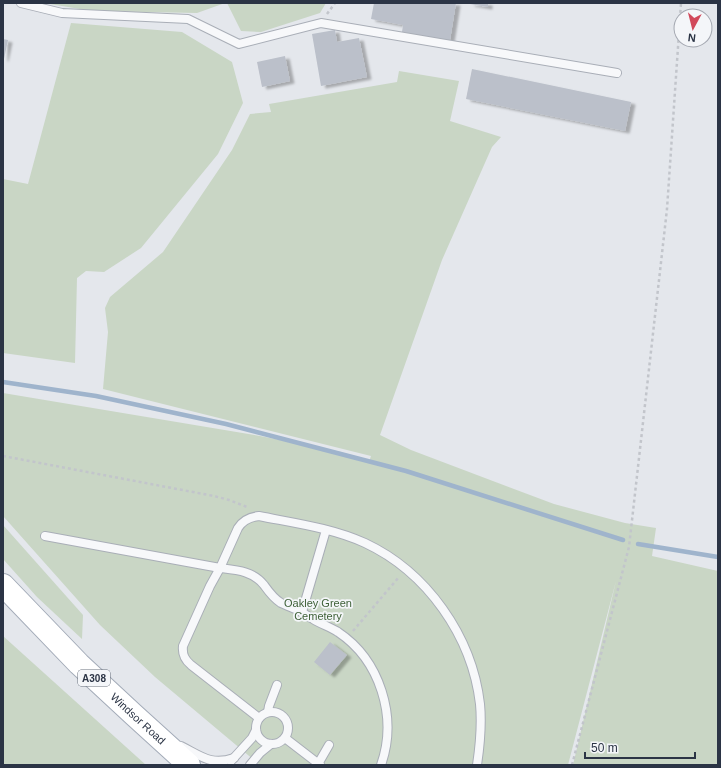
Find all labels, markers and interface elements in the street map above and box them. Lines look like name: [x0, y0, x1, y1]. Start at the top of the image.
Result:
north arrow: [673, 8, 713, 48]
text: N: [687, 31, 696, 44]
park label: Oakley Green Cemetery: [284, 597, 352, 622]
road number: A308: [78, 670, 110, 686]
street label: Windsor Road: [108, 691, 168, 747]
scale bar: [585, 734, 695, 760]
text: 50 m: [591, 741, 618, 755]

